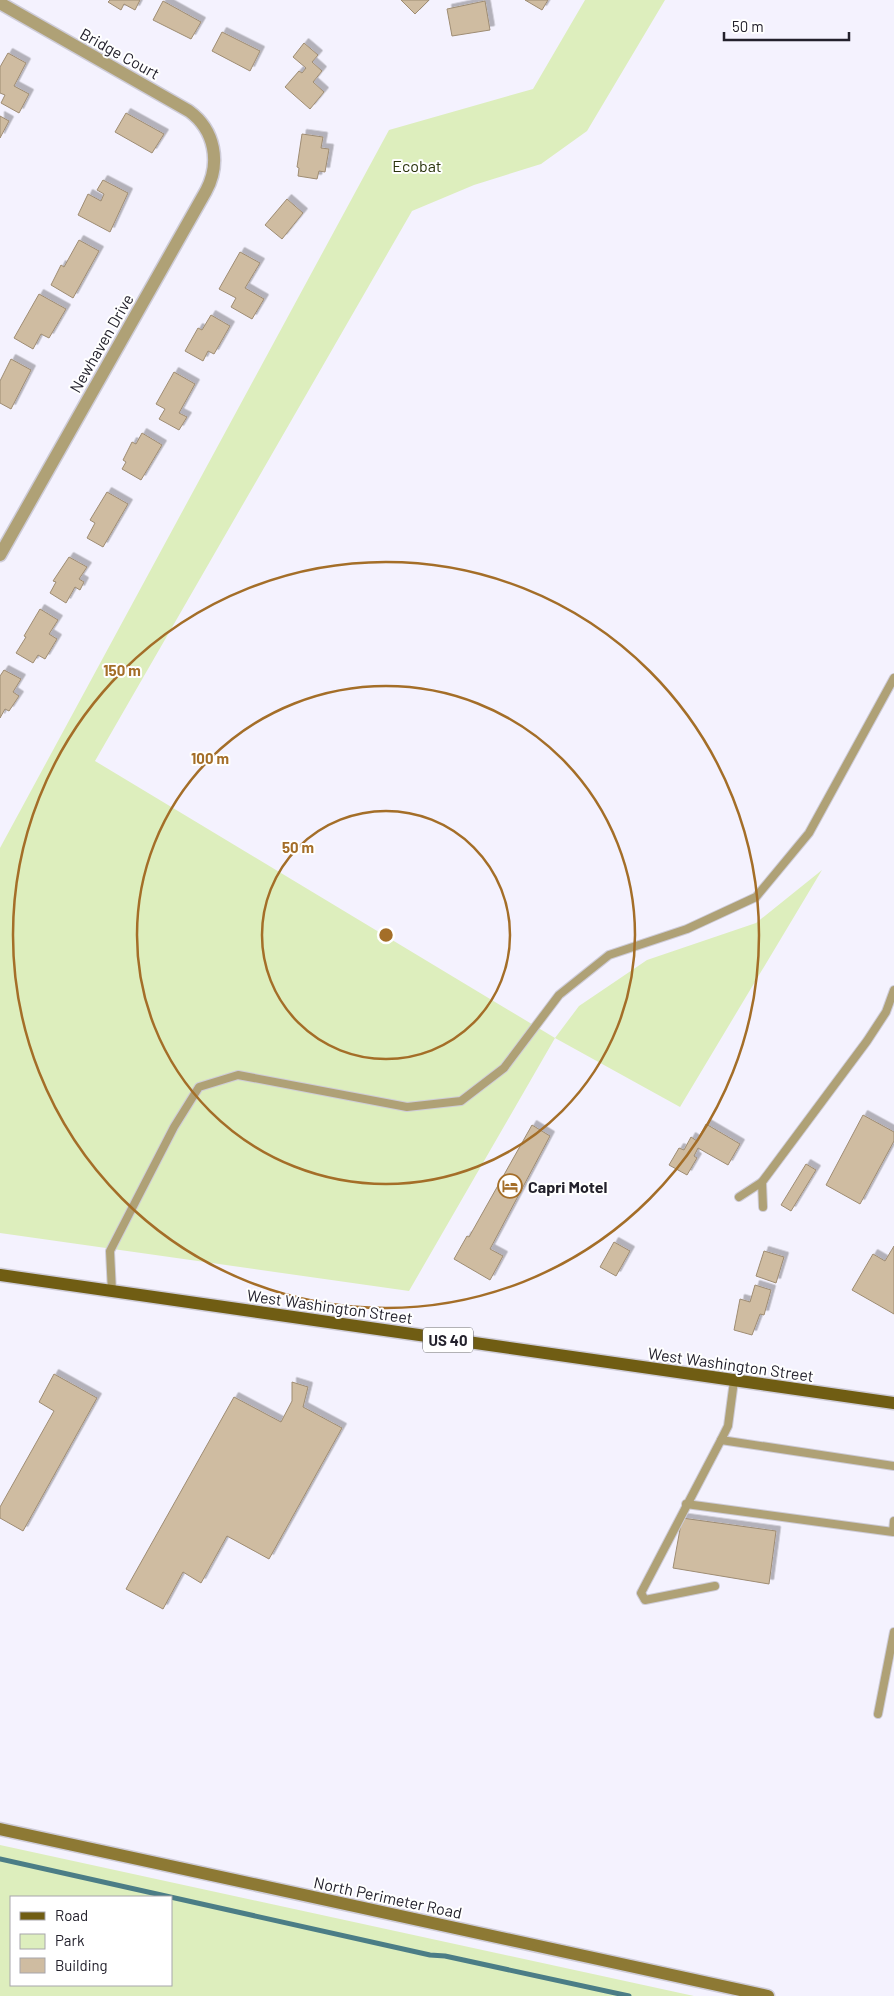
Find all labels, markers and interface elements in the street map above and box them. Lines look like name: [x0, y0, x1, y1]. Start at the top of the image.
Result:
scale bar: [724, 10, 849, 42]
text: 50 m: [732, 17, 764, 35]
street label: Bridge Court: [77, 23, 163, 83]
park label: Ecobat: [392, 156, 442, 175]
street label: Newhaven Drive: [65, 290, 137, 396]
text: 150 m: [103, 661, 141, 679]
text: 100 m: [191, 749, 229, 767]
text: 50 m: [282, 838, 314, 856]
centre of rings: [377, 926, 395, 944]
hotel icon: Capri Motel: [497, 1173, 523, 1199]
place label: Capri Motel: [528, 1177, 607, 1196]
street label: West Washington Street: [246, 1285, 414, 1327]
road number: US 40: [423, 1328, 473, 1352]
street label: West Washington Street: [647, 1343, 815, 1385]
street label: North Perimeter Road: [312, 1872, 464, 1922]
legend: [10, 1896, 172, 1986]
text: Road: [55, 1906, 88, 1924]
text: Park: [55, 1931, 85, 1949]
text: Building: [55, 1956, 108, 1974]

